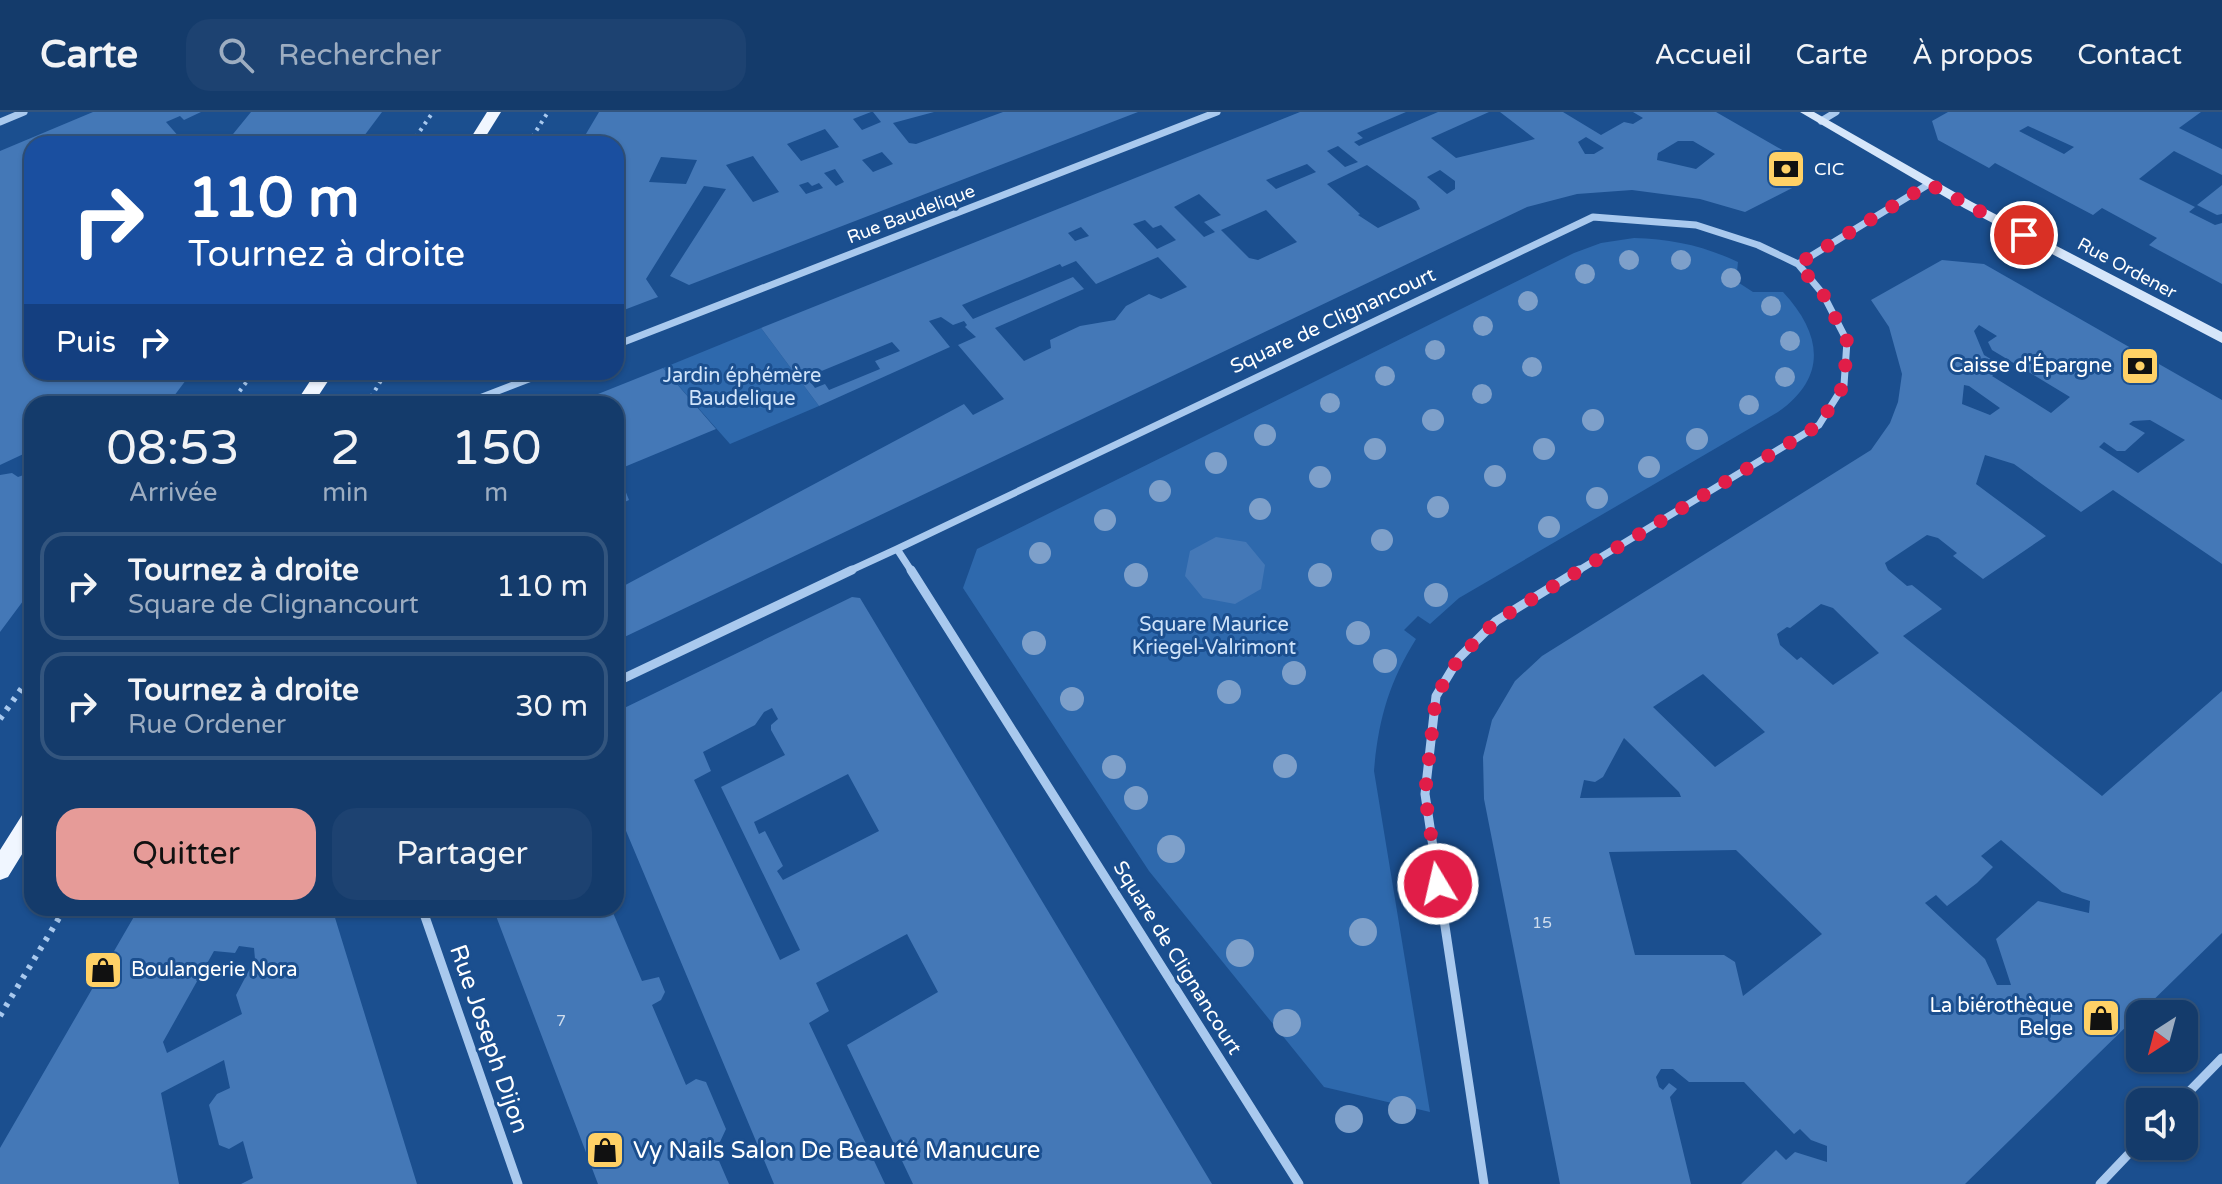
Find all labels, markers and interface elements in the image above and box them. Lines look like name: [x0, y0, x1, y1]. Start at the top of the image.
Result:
search box: [186, 19, 746, 91]
text: Carte: [40, 32, 138, 78]
icon: search: [214, 33, 258, 77]
text: Rechercher: [278, 37, 441, 74]
text: Accueil: [1654, 38, 1752, 72]
text: Carte: [1796, 38, 1868, 72]
text: À propos: [1912, 38, 2033, 72]
text: Contact: [2077, 38, 2182, 72]
bank icon: CIC: [1765, 148, 1807, 190]
place label: CIC: [1814, 158, 1844, 180]
text: 110 m: [188, 165, 359, 232]
icon: right: [56, 168, 160, 272]
street label: Rue Baudelique: [844, 180, 978, 248]
pin: [1990, 201, 2058, 269]
icon: arrive: [2002, 213, 2046, 257]
text: Tournez à droite: [188, 233, 465, 276]
street label: Rue Ordener: [2074, 233, 2181, 303]
street label: Square de Clignancourt: [1227, 263, 1440, 379]
icon: right: [132, 320, 176, 364]
text: Puis: [56, 324, 116, 361]
bank icon: Caisse d'Épargne: [2119, 345, 2161, 387]
place label: Caisse d'Épargne: [1949, 353, 2112, 378]
park label: Jardin éphémère Baudelique: [663, 364, 821, 411]
text: 08:53: [107, 420, 240, 478]
text: 2: [330, 420, 360, 478]
text: 150: [451, 420, 541, 478]
text: Arrivée: [129, 477, 217, 508]
text: min: [322, 477, 368, 508]
text: m: [484, 477, 508, 508]
text: Tournez à droite: [128, 552, 359, 589]
icon: right: [60, 564, 104, 608]
text: 110 m: [496, 568, 588, 605]
text: Square de Clignancourt: [128, 589, 419, 620]
park label: Square Maurice Kriegel-Valrimont: [1132, 613, 1297, 660]
text: Tournez à droite: [128, 672, 359, 709]
icon: right: [60, 684, 104, 728]
text: 30 m: [515, 688, 588, 725]
text: Rue Ordener: [128, 709, 286, 740]
button: Quitter: [56, 808, 316, 900]
button: Partager: [332, 808, 592, 900]
position arrow: [1396, 842, 1480, 926]
street label: Square de Clignancourt: [1108, 857, 1247, 1060]
house number: 15: [1532, 913, 1552, 933]
street label: Rue Joseph Dijon: [443, 941, 535, 1137]
shop icon: Boulangerie Nora: [82, 949, 124, 991]
place label: Boulangerie Nora: [131, 958, 297, 982]
place label: La biérothèque Belge: [1929, 994, 2073, 1041]
shop icon: La biérothèque Belge: [2080, 997, 2122, 1039]
north arrow: [2126, 1000, 2198, 1072]
map controls: [2126, 1000, 2198, 1160]
house number: 7: [556, 1011, 566, 1031]
button: sound: [2126, 1088, 2198, 1160]
shop icon: Vy Nails Salon De Beauté Manucure: [584, 1129, 626, 1171]
place label: Vy Nails Salon De Beauté Manucure: [633, 1136, 1040, 1165]

